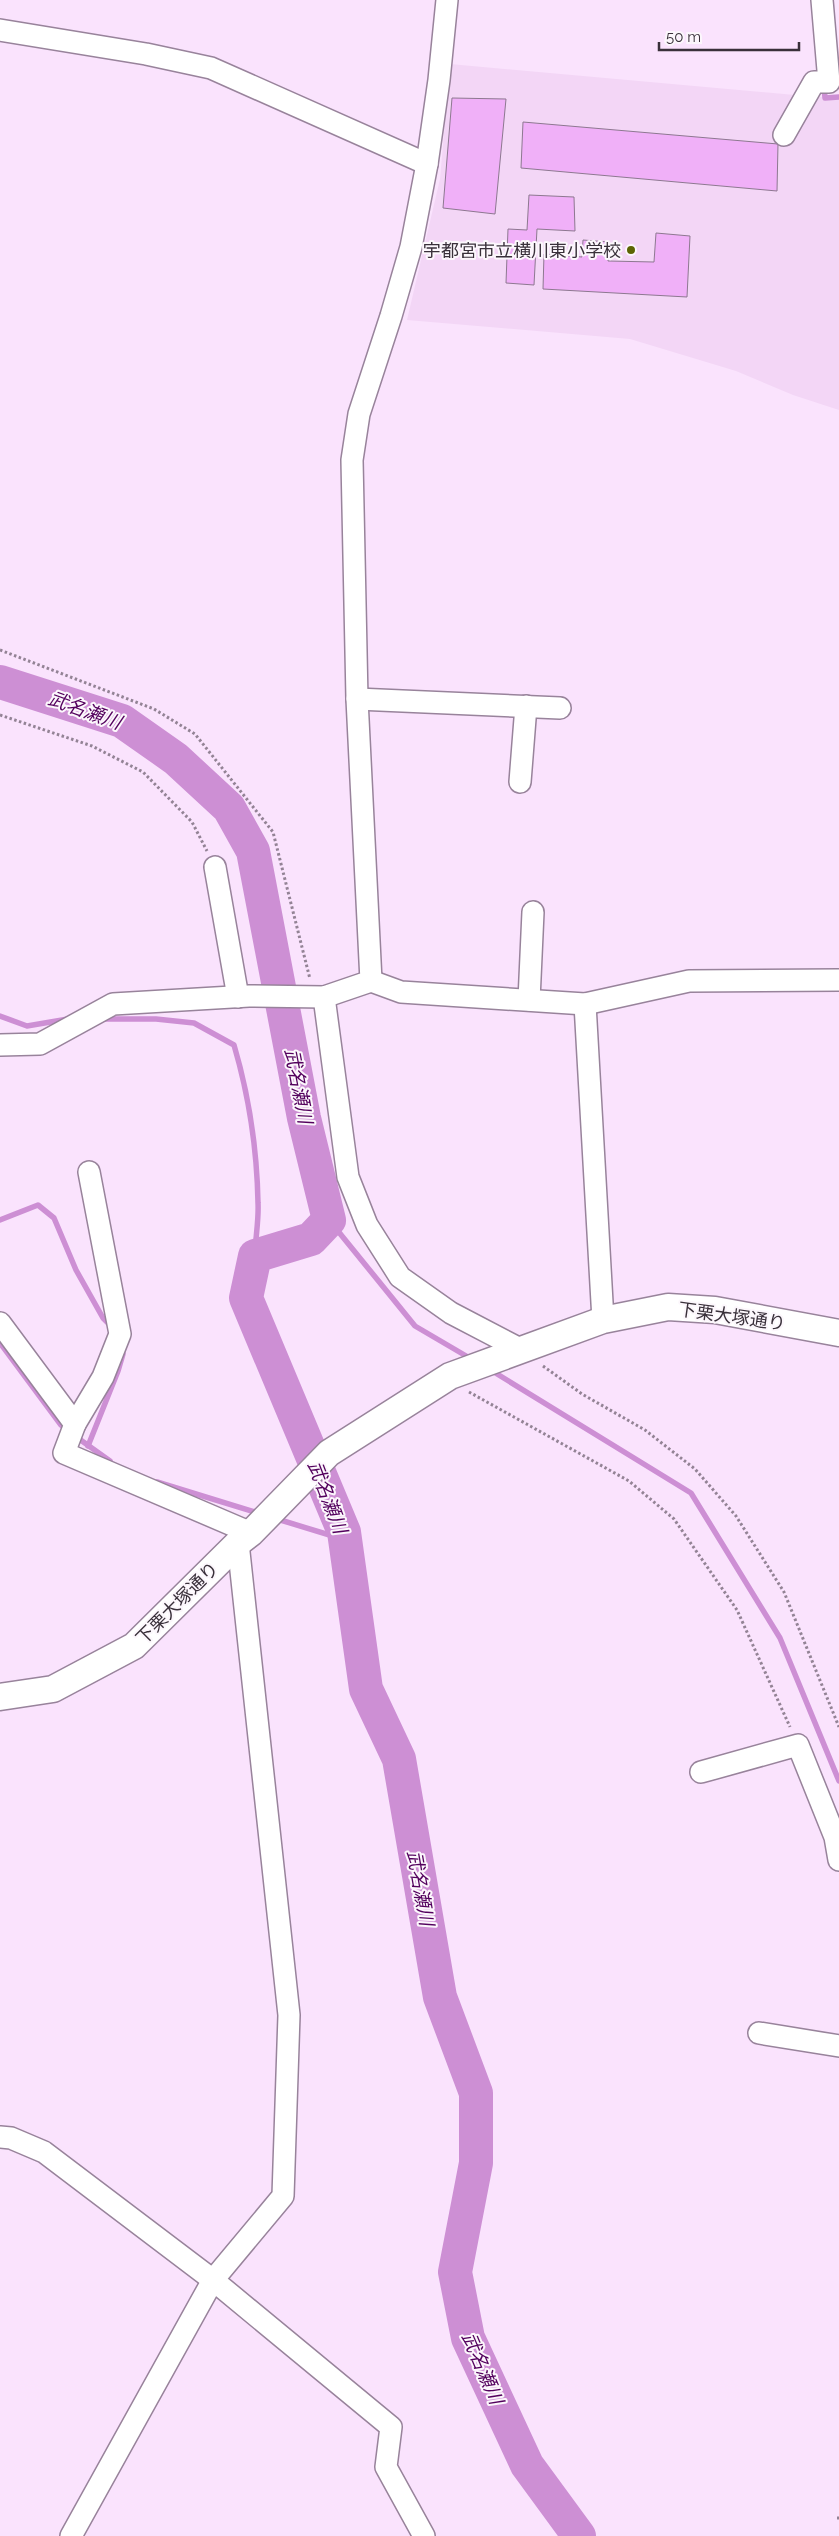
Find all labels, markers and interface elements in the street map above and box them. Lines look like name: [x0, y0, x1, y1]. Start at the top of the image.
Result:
scale bar: [659, 20, 799, 52]
text: 50 m: [666, 28, 701, 46]
place label: 宇都宮市立横川東小学校: [423, 240, 621, 261]
marker: 宇都宮市立横川東小学校: [625, 244, 637, 256]
water label: 武名瀬川: [46, 687, 126, 734]
water label: 武名瀬川: [281, 1047, 317, 1127]
street label: 下栗大塚通り: [677, 1298, 787, 1334]
water label: 武名瀬川: [304, 1458, 353, 1538]
street label: 下栗大塚通り: [131, 1557, 223, 1649]
water label: 武名瀬川: [404, 1849, 439, 1929]
water label: 武名瀬川: [458, 2329, 509, 2409]

